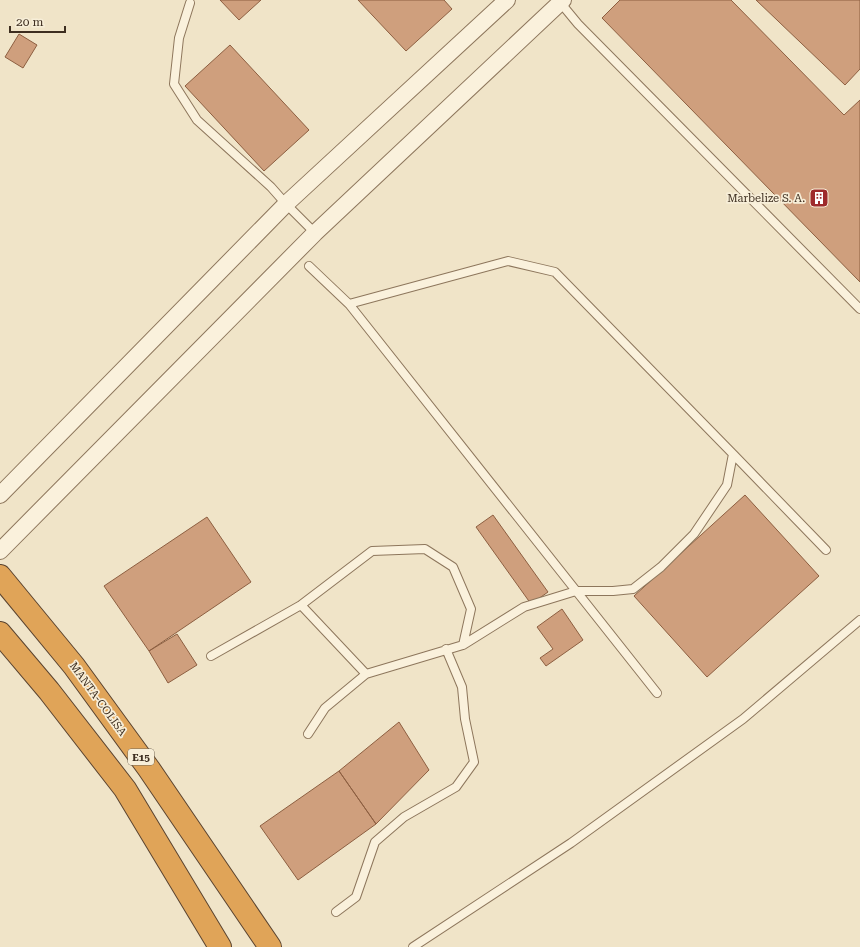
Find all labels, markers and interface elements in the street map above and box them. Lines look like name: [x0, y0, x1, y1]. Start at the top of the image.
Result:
scale bar: [10, 8, 65, 34]
text: 20 m: [16, 15, 43, 29]
building icon: Marbelize S. A.: [808, 187, 830, 209]
place label: Marbelize S. A.: [727, 192, 805, 205]
street label: MANTA-COLISA: [67, 660, 129, 739]
road number: E15: [128, 749, 154, 765]

